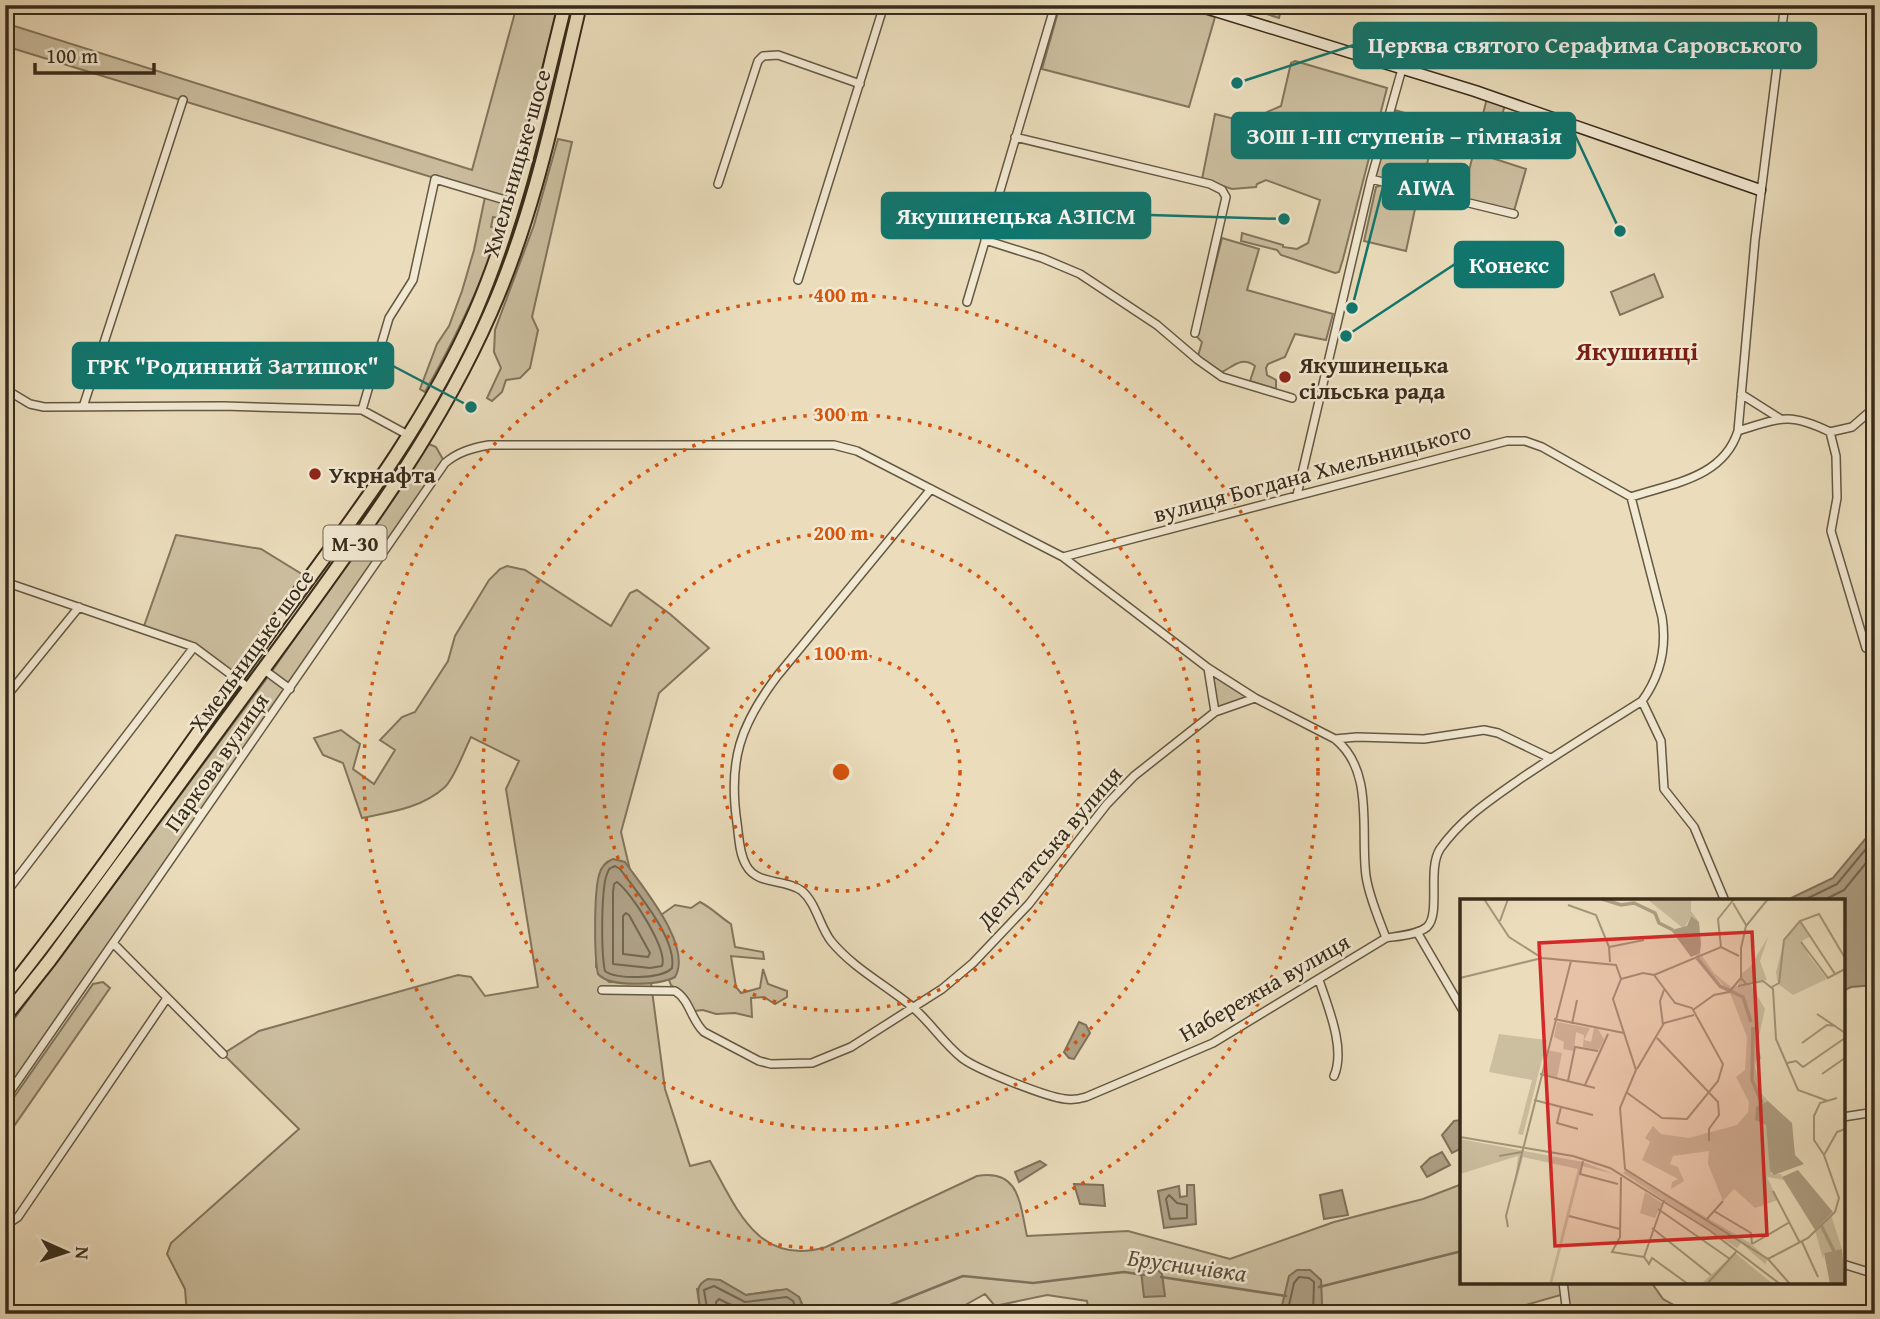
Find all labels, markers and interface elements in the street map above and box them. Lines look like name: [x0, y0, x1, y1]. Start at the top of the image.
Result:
callout: Церква святого Серафима Саровського: [1354, 23, 1816, 68]
text: Церква святого Серафима Саровського: [1368, 27, 1802, 62]
scale bar: [35, 32, 154, 76]
text: 100 m: [46, 40, 98, 71]
street label: Хмельницьке шосе: [473, 65, 559, 261]
callout: ЗОШ І-ІІІ ступенів – гімназія: [1232, 113, 1575, 158]
text: ЗОШ І-ІІІ ступенів – гімназія: [1246, 118, 1562, 153]
callout: AIWA: [1383, 164, 1469, 209]
text: AIWA: [1397, 169, 1455, 204]
callout: Якушинецька АЗПСМ: [882, 193, 1150, 238]
text: Якушинецька АЗПСМ: [895, 198, 1136, 233]
callout: Конекс: [1455, 242, 1563, 287]
text: Конекс: [1469, 247, 1549, 282]
text: 400 m: [813, 279, 869, 310]
district label: Якушинці: [1575, 331, 1698, 370]
callout: ГРК "Родинний Затишок": [73, 343, 393, 388]
text: ГРК "Родинний Затишок": [87, 348, 379, 383]
place label: Якушинецька сільська рада: [1298, 348, 1449, 407]
marker: Якушинецька сільська рада: [1277, 369, 1293, 385]
text: 300 m: [813, 398, 869, 429]
street label: вулиця Богдана Хмельницького: [1150, 414, 1474, 530]
place label: Укрнафта: [329, 458, 436, 491]
marker: Укрнафта: [307, 466, 323, 482]
text: 200 m: [813, 517, 869, 548]
road number: М-30: [324, 526, 386, 560]
street label: Хмельницьке шосе: [181, 562, 321, 738]
text: 100 m: [813, 637, 869, 668]
street label: Паркова вулиця: [156, 685, 277, 838]
street label: Депутатська вулиця: [968, 758, 1129, 936]
centre of rings: [829, 760, 853, 784]
inset map: [1460, 899, 1845, 1284]
street label: Набережна вулиця: [1173, 924, 1356, 1049]
north arrow: [32, 1218, 102, 1288]
water label: Брусничівка: [1125, 1239, 1249, 1291]
text: N: [69, 1246, 97, 1260]

